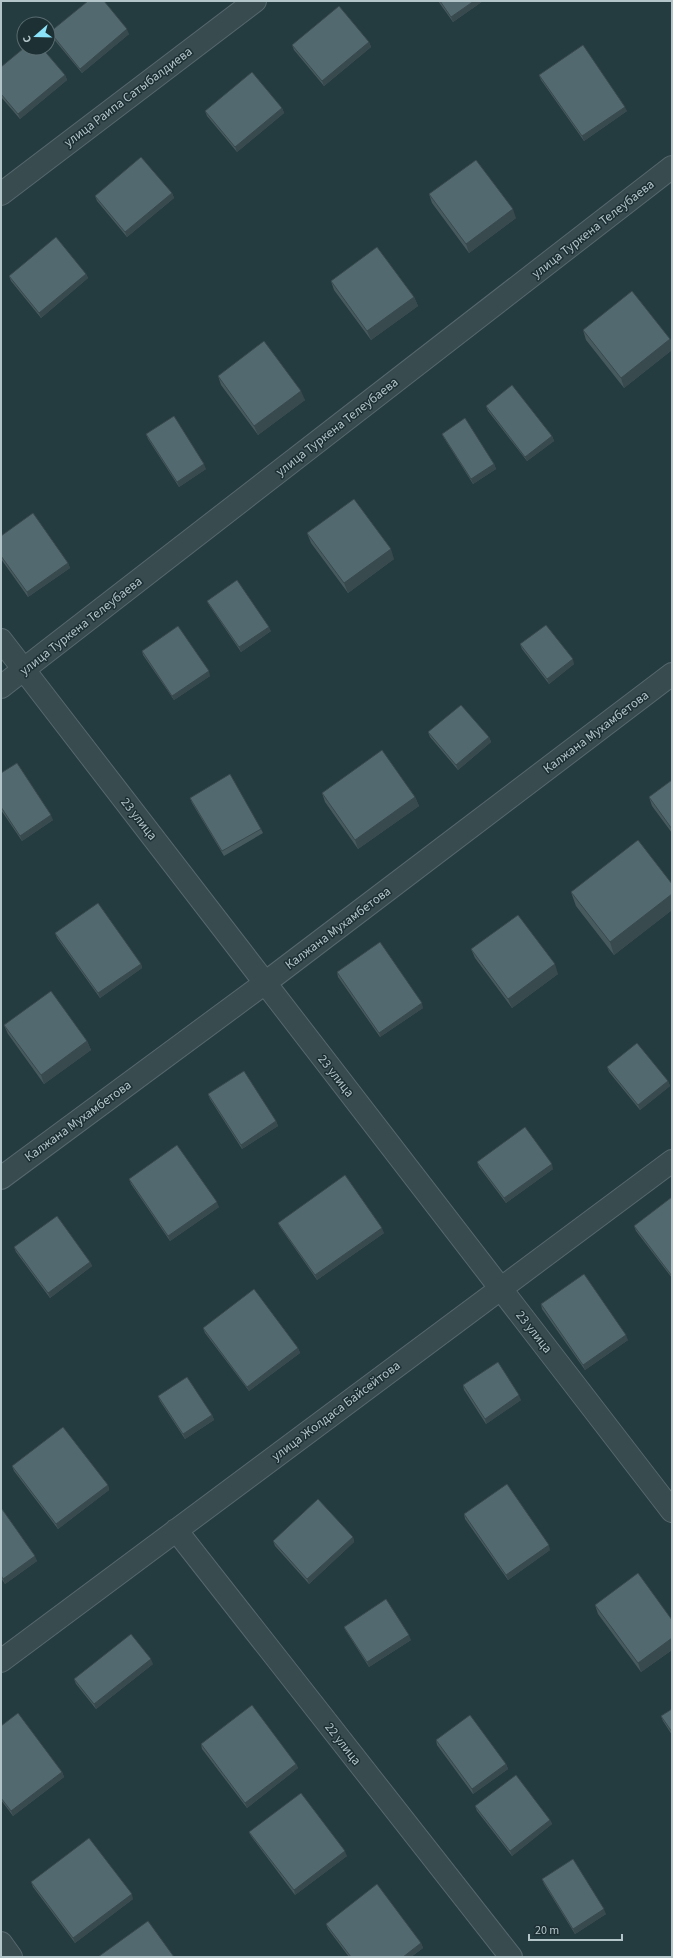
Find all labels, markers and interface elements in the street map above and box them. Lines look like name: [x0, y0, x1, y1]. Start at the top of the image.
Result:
north arrow: [16, 16, 56, 56]
text: С: [19, 33, 35, 45]
street label: улица Раипа Сатыбалдиева: [60, 43, 196, 151]
street label: улица Туркена Телеубаева: [528, 175, 658, 283]
street label: улица Туркена Телеубаева: [272, 373, 402, 481]
street label: улица Туркена Телеубаева: [16, 572, 146, 680]
street label: Калжана Мухамбетова: [539, 686, 653, 778]
street label: 23 улица: [117, 794, 161, 844]
street label: Калжана Мухамбетова: [281, 882, 395, 974]
street label: 23 улица: [314, 1051, 358, 1101]
street label: Калжана Мухамбетова: [21, 1076, 135, 1166]
street label: 23 улица: [512, 1307, 556, 1357]
street label: улица Жолдаса Байсейтова: [268, 1357, 404, 1465]
street label: 22 улица: [321, 1719, 365, 1769]
scale bar: [529, 1916, 622, 1942]
text: 20 m: [535, 1922, 559, 1939]

